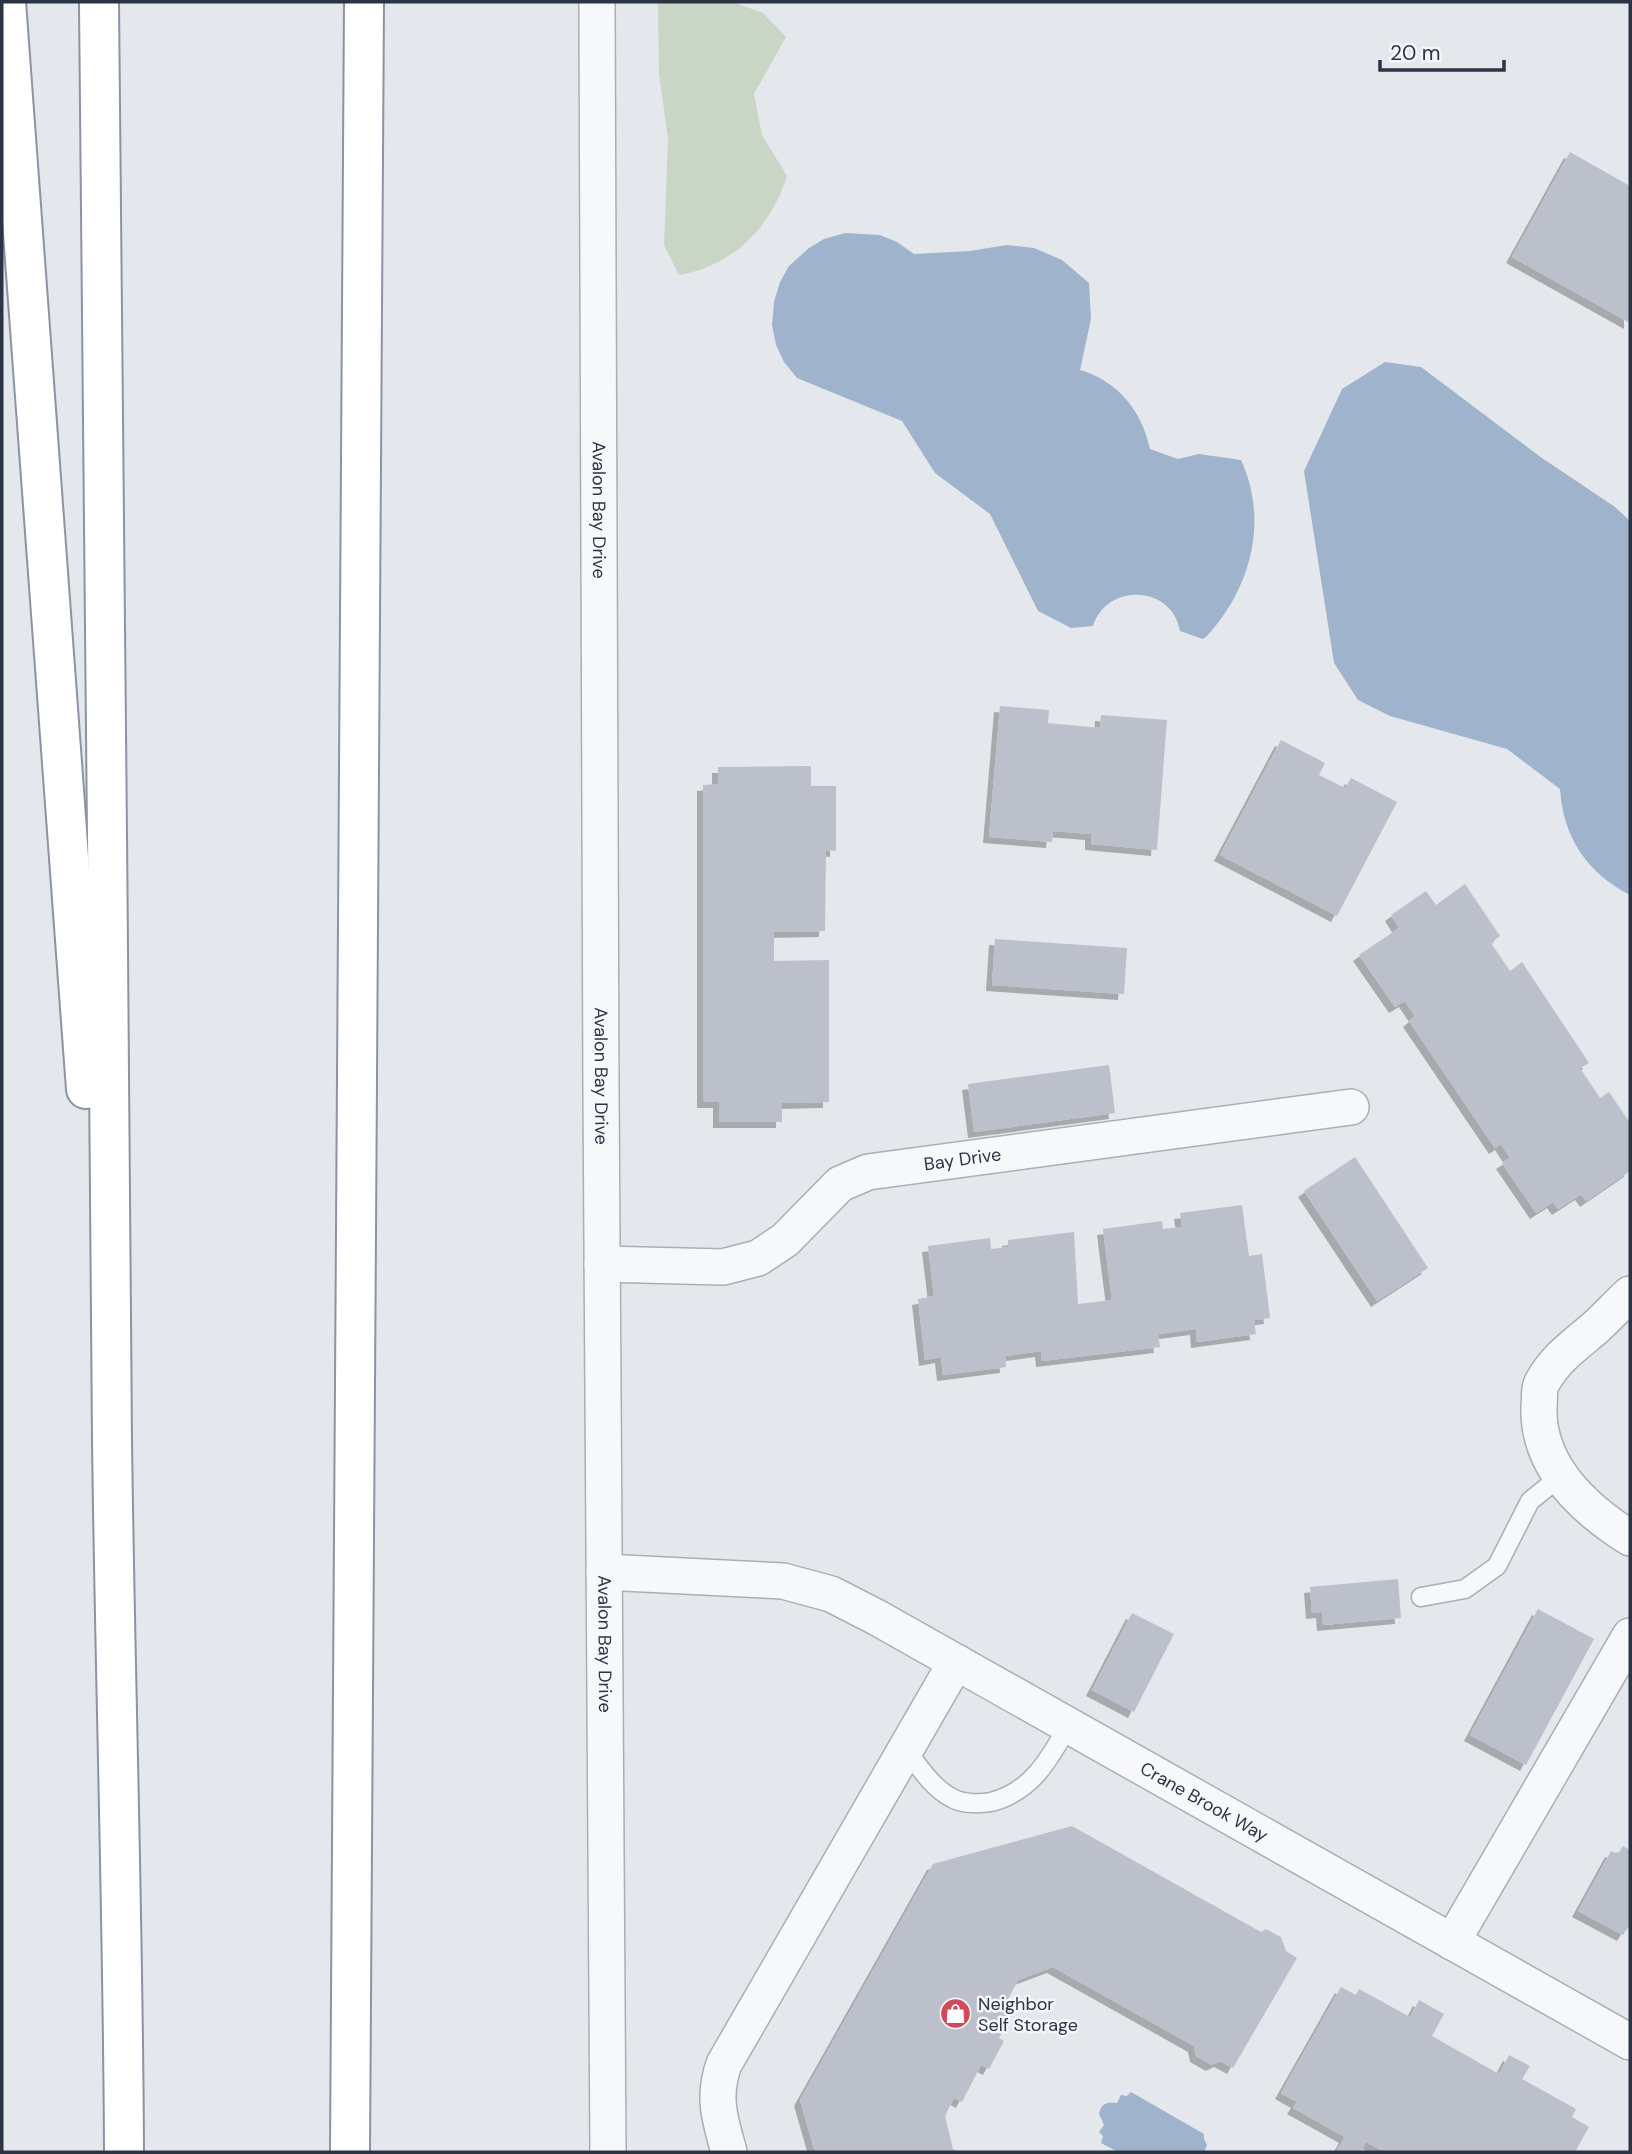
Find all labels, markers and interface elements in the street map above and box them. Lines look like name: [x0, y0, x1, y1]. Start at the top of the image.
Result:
scale bar: [1380, 28, 1504, 72]
text: 20 m: [1390, 39, 1441, 67]
street label: Avalon Bay Drive: [587, 441, 611, 579]
street label: Avalon Bay Drive: [589, 1007, 613, 1145]
street label: Bay Drive: [922, 1142, 1003, 1176]
street label: Avalon Bay Drive: [592, 1575, 617, 1713]
street label: Crane Brook Way: [1136, 1756, 1272, 1848]
place label: Neighbor Self Storage: [978, 1992, 1078, 2037]
shop icon: Neighbor Self Storage: [938, 1997, 972, 2031]

